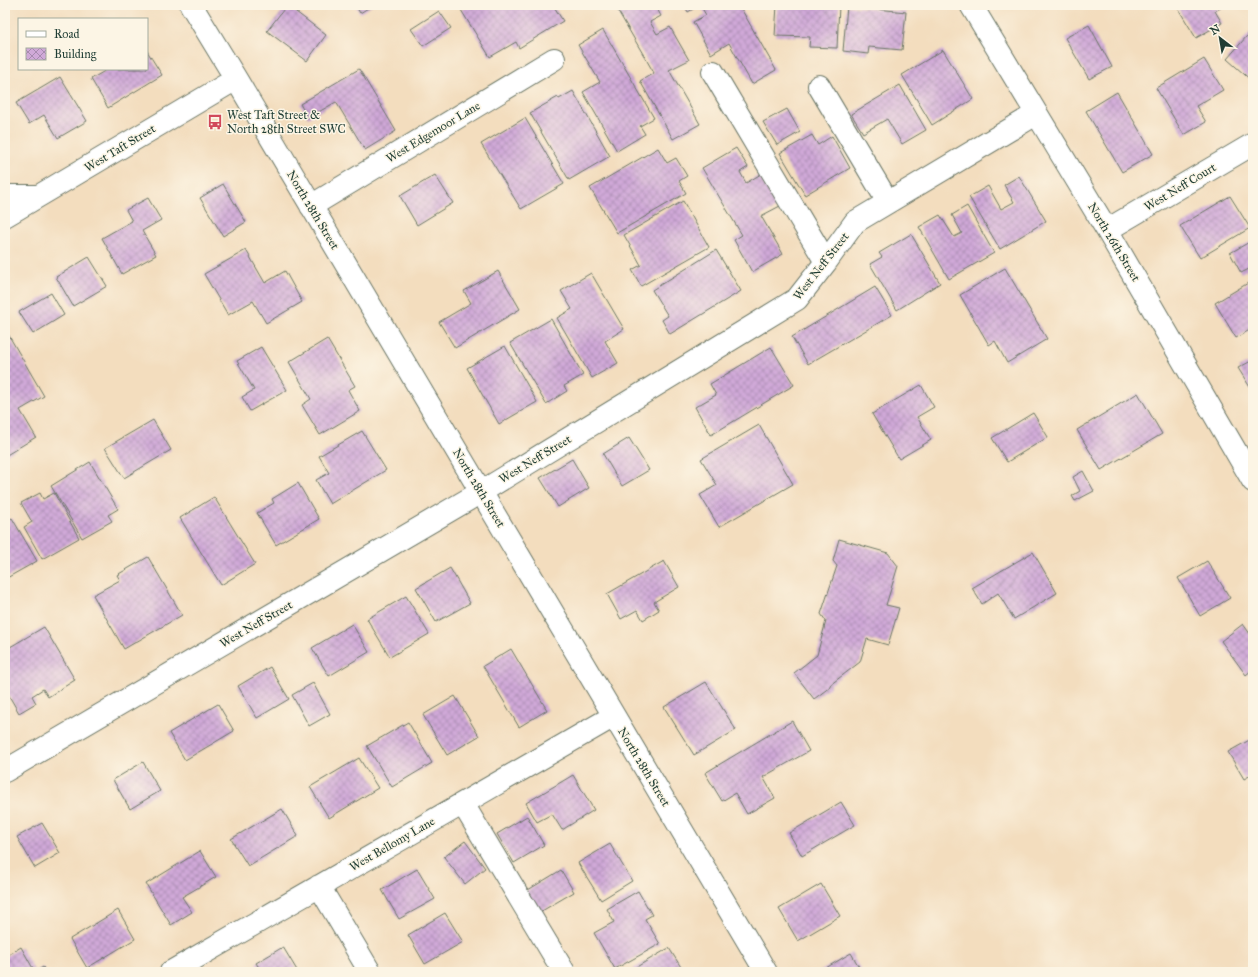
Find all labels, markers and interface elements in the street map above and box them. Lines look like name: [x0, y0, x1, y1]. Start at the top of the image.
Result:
legend: [18, 18, 148, 70]
north arrow: [1200, 18, 1240, 58]
text: N: [1208, 22, 1223, 38]
text: Road: [54, 27, 80, 41]
text: Building: [54, 47, 97, 62]
street label: West Edgemoor Lane: [383, 98, 483, 166]
place label: West Taft Street & North 28th Street SWC: [227, 108, 346, 136]
bus stop icon: West Taft Street & North 28th Street SWC: [206, 113, 224, 131]
street label: West Taft Street: [82, 121, 159, 175]
street label: West Neff Court: [1142, 160, 1219, 214]
street label: North 28th Street: [284, 168, 342, 253]
street label: North 26th Street: [1085, 200, 1143, 285]
street label: West Neff Street: [790, 229, 852, 302]
street label: West Neff Street: [496, 432, 574, 486]
street label: North 28th Street: [450, 446, 508, 531]
street label: West Neff Street: [217, 597, 296, 650]
street label: North 28th Street: [615, 725, 673, 810]
street label: West Bellomy Lane: [347, 814, 437, 874]

